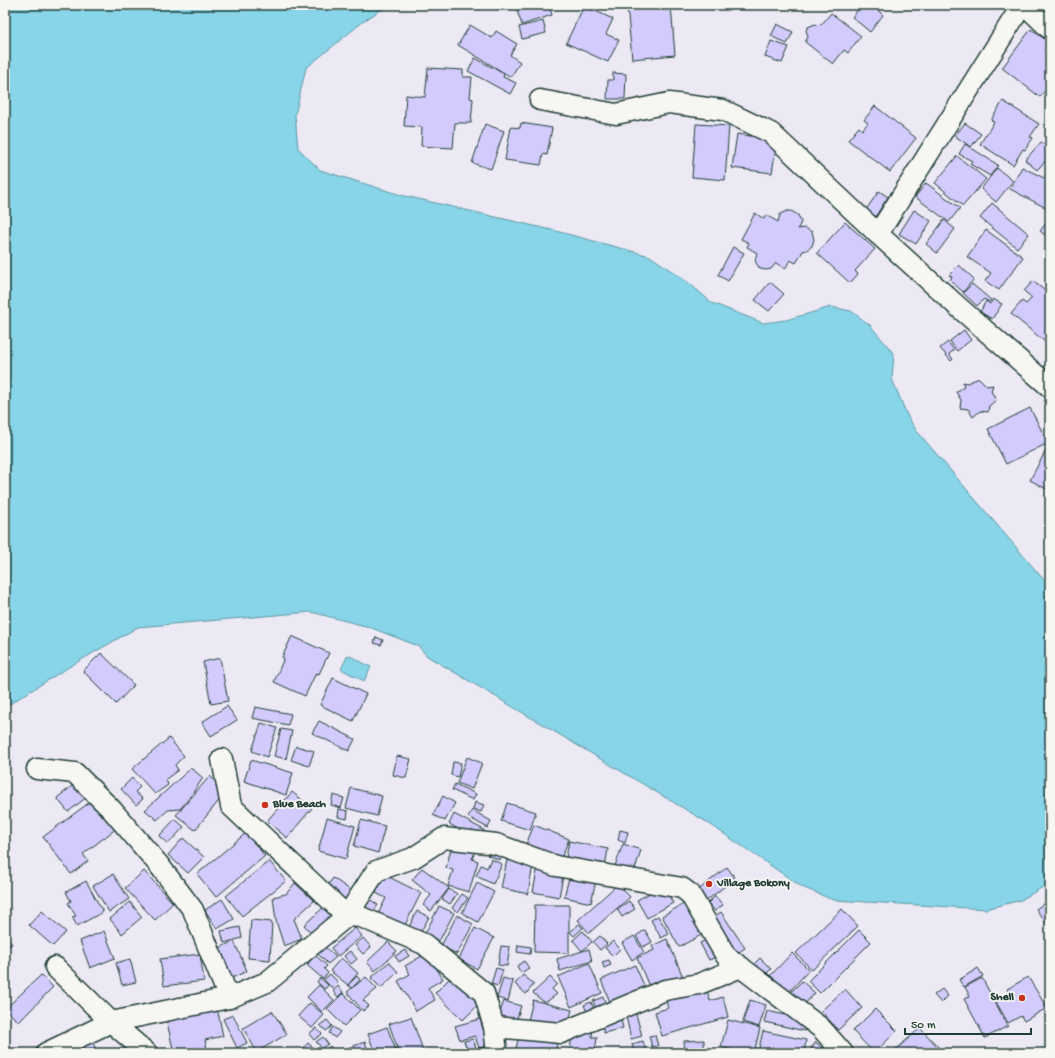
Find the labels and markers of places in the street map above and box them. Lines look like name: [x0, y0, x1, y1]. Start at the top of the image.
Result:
place label: Blue Beach: [272, 798, 327, 812]
marker: Blue Beach: [260, 800, 270, 810]
place label: Village Bokony: [716, 877, 790, 891]
marker: Village Bokony: [704, 879, 714, 889]
place label: Shell: [991, 991, 1014, 1005]
marker: Shell: [1017, 993, 1027, 1003]

